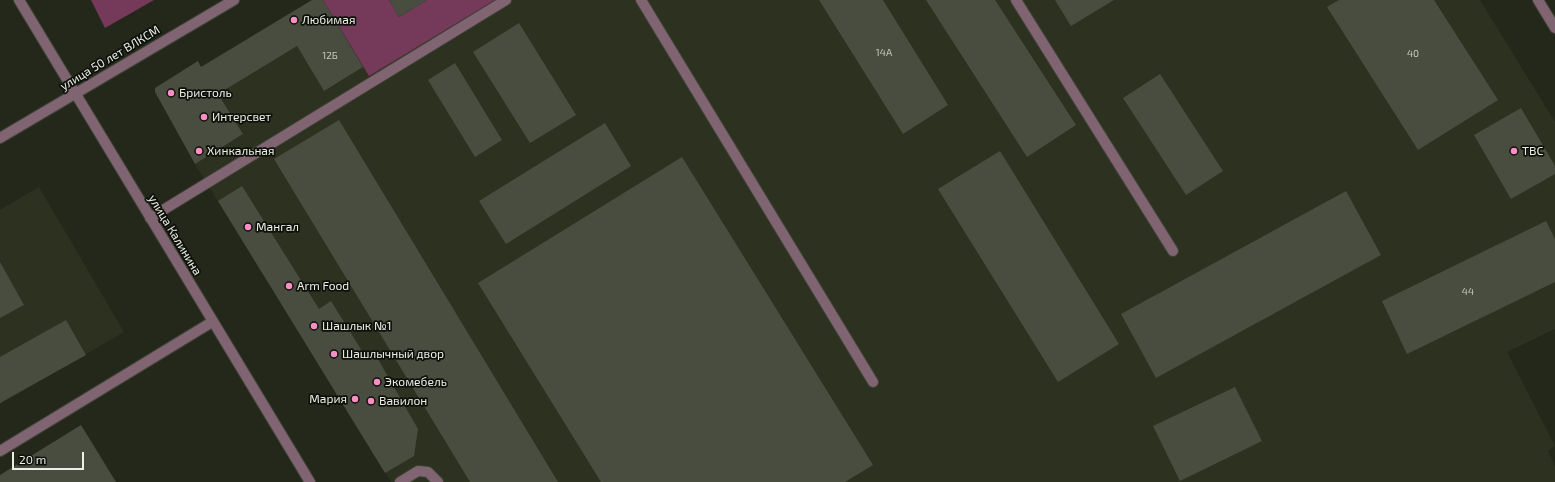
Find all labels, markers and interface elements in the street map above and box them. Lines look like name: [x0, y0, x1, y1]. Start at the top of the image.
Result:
place label: Любимая: [302, 13, 355, 27]
marker: Любимая: [289, 15, 299, 25]
street label: улица 50 лет ВЛКСМ: [58, 23, 162, 93]
house number: 14А: [876, 47, 892, 59]
house number: 40: [1407, 48, 1419, 60]
house number: 12Б: [322, 50, 338, 62]
place label: Бристоль: [179, 86, 232, 100]
marker: Бристоль: [166, 88, 176, 98]
place label: Интерсвет: [212, 110, 271, 124]
marker: Интерсвет: [199, 112, 209, 122]
place label: Хинкальная: [207, 144, 274, 158]
place label: ТВС: [1522, 144, 1543, 158]
marker: Хинкальная: [194, 146, 204, 156]
marker: ТВС: [1509, 146, 1519, 156]
street label: улица Калинина: [145, 192, 205, 278]
place label: Мангал: [256, 220, 299, 234]
marker: Мангал: [243, 222, 253, 232]
place label: Arm Food: [297, 279, 349, 293]
marker: Arm Food: [284, 281, 294, 291]
house number: 44: [1462, 286, 1474, 298]
place label: Шашлык №1: [322, 319, 392, 333]
marker: Шашлык №1: [309, 321, 319, 331]
place label: Шашлычный двор: [342, 347, 444, 361]
marker: Шашлычный двор: [329, 349, 339, 359]
place label: Экомебель: [385, 375, 447, 389]
marker: Экомебель: [372, 377, 382, 387]
place label: Мария: [309, 392, 347, 406]
marker: Мария: [350, 394, 360, 404]
place label: Вавилон: [379, 394, 427, 408]
marker: Вавилон: [366, 396, 376, 406]
scale bar: [14, 444, 86, 470]
text: 20 m: [19, 452, 46, 466]

